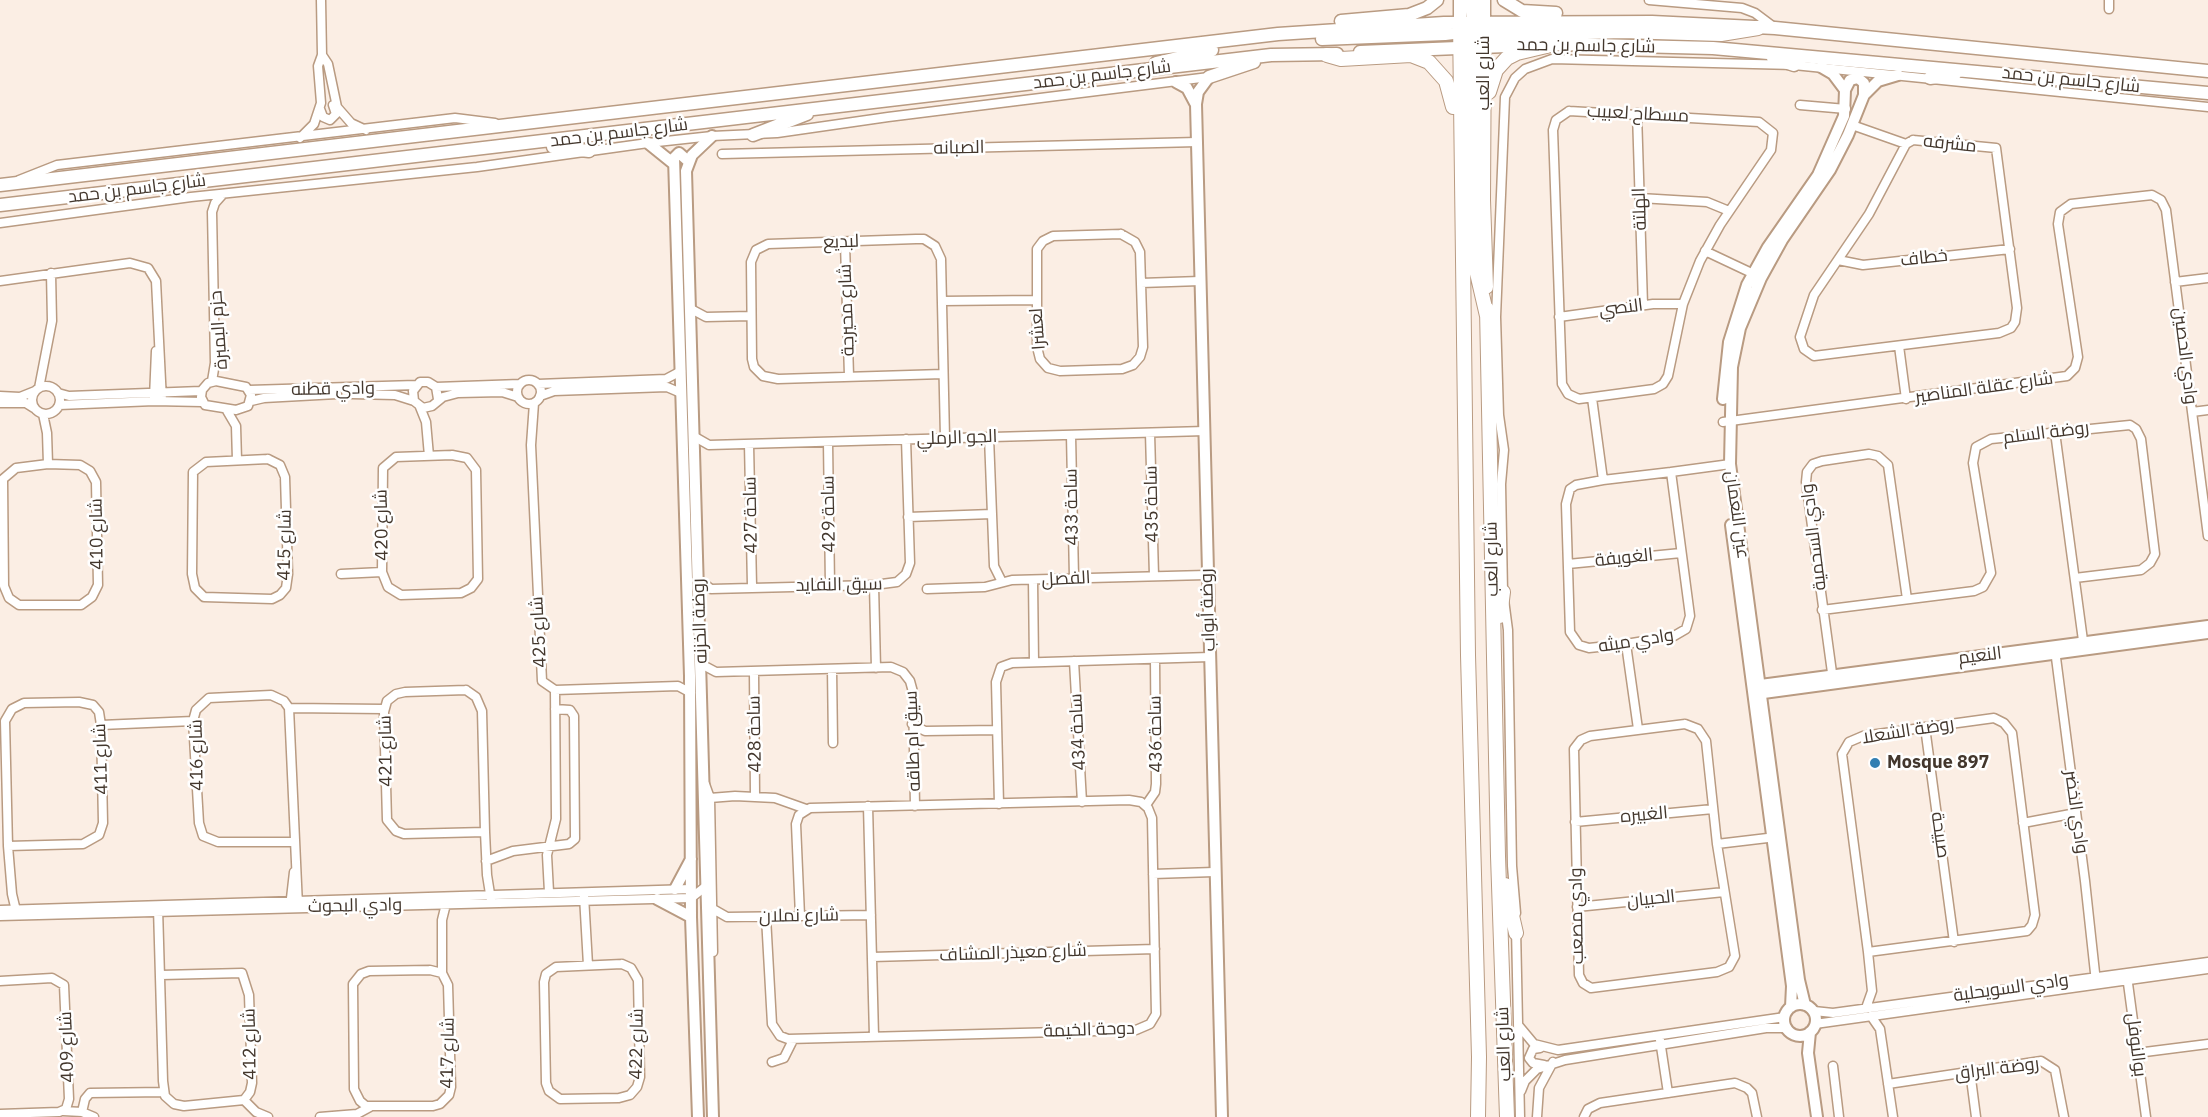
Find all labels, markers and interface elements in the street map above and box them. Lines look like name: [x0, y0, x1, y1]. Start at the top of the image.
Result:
street label: شارع جاسم بن حمد: [1516, 34, 1656, 58]
street label: شارع العب: [1473, 35, 1495, 111]
street label: شارع جاسم بن حمد: [1032, 56, 1172, 94]
street label: شارع جاسم بن حمد: [2001, 62, 2141, 98]
street label: مسطاح لعبيب: [1586, 101, 1690, 127]
street label: شارع جاسم بن حمد: [549, 114, 689, 152]
street label: مشرفه: [1922, 130, 1978, 158]
street label: الصبانه: [933, 137, 985, 159]
street label: شارع جاسم بن حمد: [67, 170, 207, 208]
street label: الهلتة: [1628, 187, 1652, 231]
street label: لبديع: [823, 231, 859, 253]
street label: خطاف: [1899, 245, 1949, 271]
street label: شارع محيرجة: [835, 263, 859, 357]
street label: حزم البمبرة: [205, 290, 233, 370]
street label: النصي: [1598, 295, 1644, 321]
street label: وادي الحصين: [2168, 306, 2202, 406]
street label: لعشرا: [1026, 307, 1050, 351]
street label: شارع عقلة المناصير: [1913, 368, 2055, 408]
street label: وادي قطنه: [291, 377, 375, 401]
street label: روضة السلم: [2002, 417, 2090, 449]
street label: الجو الرملي: [916, 426, 998, 450]
street label: ساحة 435: [1141, 465, 1163, 543]
street label: ساحة 433: [1061, 468, 1083, 546]
street label: عين النعمان: [1720, 470, 1754, 560]
street label: ساحة 429: [818, 475, 840, 553]
street label: ساحة 427: [740, 476, 762, 554]
street label: وادي السحمية: [1797, 482, 1831, 592]
street label: شارع 420: [371, 489, 393, 561]
street label: شارع 410: [86, 498, 108, 570]
street label: شارع 415: [274, 509, 296, 581]
street label: شارع العب: [1481, 521, 1503, 597]
street label: الغويفة: [1594, 544, 1654, 572]
street label: الفصل: [1041, 567, 1091, 591]
street label: روضة أبواب: [1196, 568, 1220, 652]
street label: سيق النفايد: [795, 573, 883, 597]
street label: روضة الخزنه: [688, 578, 712, 664]
street label: شارع 425: [526, 596, 552, 668]
street label: وادي ميثه: [1597, 624, 1675, 658]
street label: النعيم: [1957, 643, 2003, 669]
street label: سيق ام طاقه: [900, 690, 926, 792]
street label: ساحة 434: [1065, 693, 1091, 771]
street label: ساحة 428: [744, 695, 766, 773]
street label: ساحة 436: [1145, 695, 1167, 773]
street label: روضة الشعلا: [1861, 713, 1955, 749]
street label: شارع 421: [375, 715, 397, 787]
street label: شارع 416: [186, 719, 208, 791]
street label: شارع 411: [89, 723, 113, 795]
place label: Mosque 897: [1887, 752, 1989, 774]
marker: Mosque 897: [1868, 756, 1882, 770]
street label: وادي الخضر: [2059, 769, 2093, 855]
street label: الغبيره: [1619, 802, 1669, 828]
street label: صبيحة: [1926, 810, 1954, 860]
street label: وادي مصعب: [1565, 867, 1589, 965]
street label: الحبيان: [1626, 886, 1676, 912]
street label: وادي البحوث: [308, 894, 402, 918]
street label: شارع نملان: [759, 905, 839, 927]
street label: شارع معيذر المشاف: [939, 940, 1087, 966]
street label: وادي السويحلية: [1952, 969, 2070, 1007]
street label: شارع العب: [1492, 1006, 1516, 1082]
street label: شارع 412: [239, 1008, 261, 1080]
street label: شارع 422: [626, 1008, 648, 1080]
street label: شارع 409: [55, 1011, 79, 1083]
street label: بوالنوفل: [2121, 1012, 2151, 1078]
street label: شارع 417: [437, 1017, 459, 1089]
street label: دوحة الخيمة: [1043, 1018, 1135, 1042]
street label: روضة البراق: [1954, 1053, 2040, 1085]

